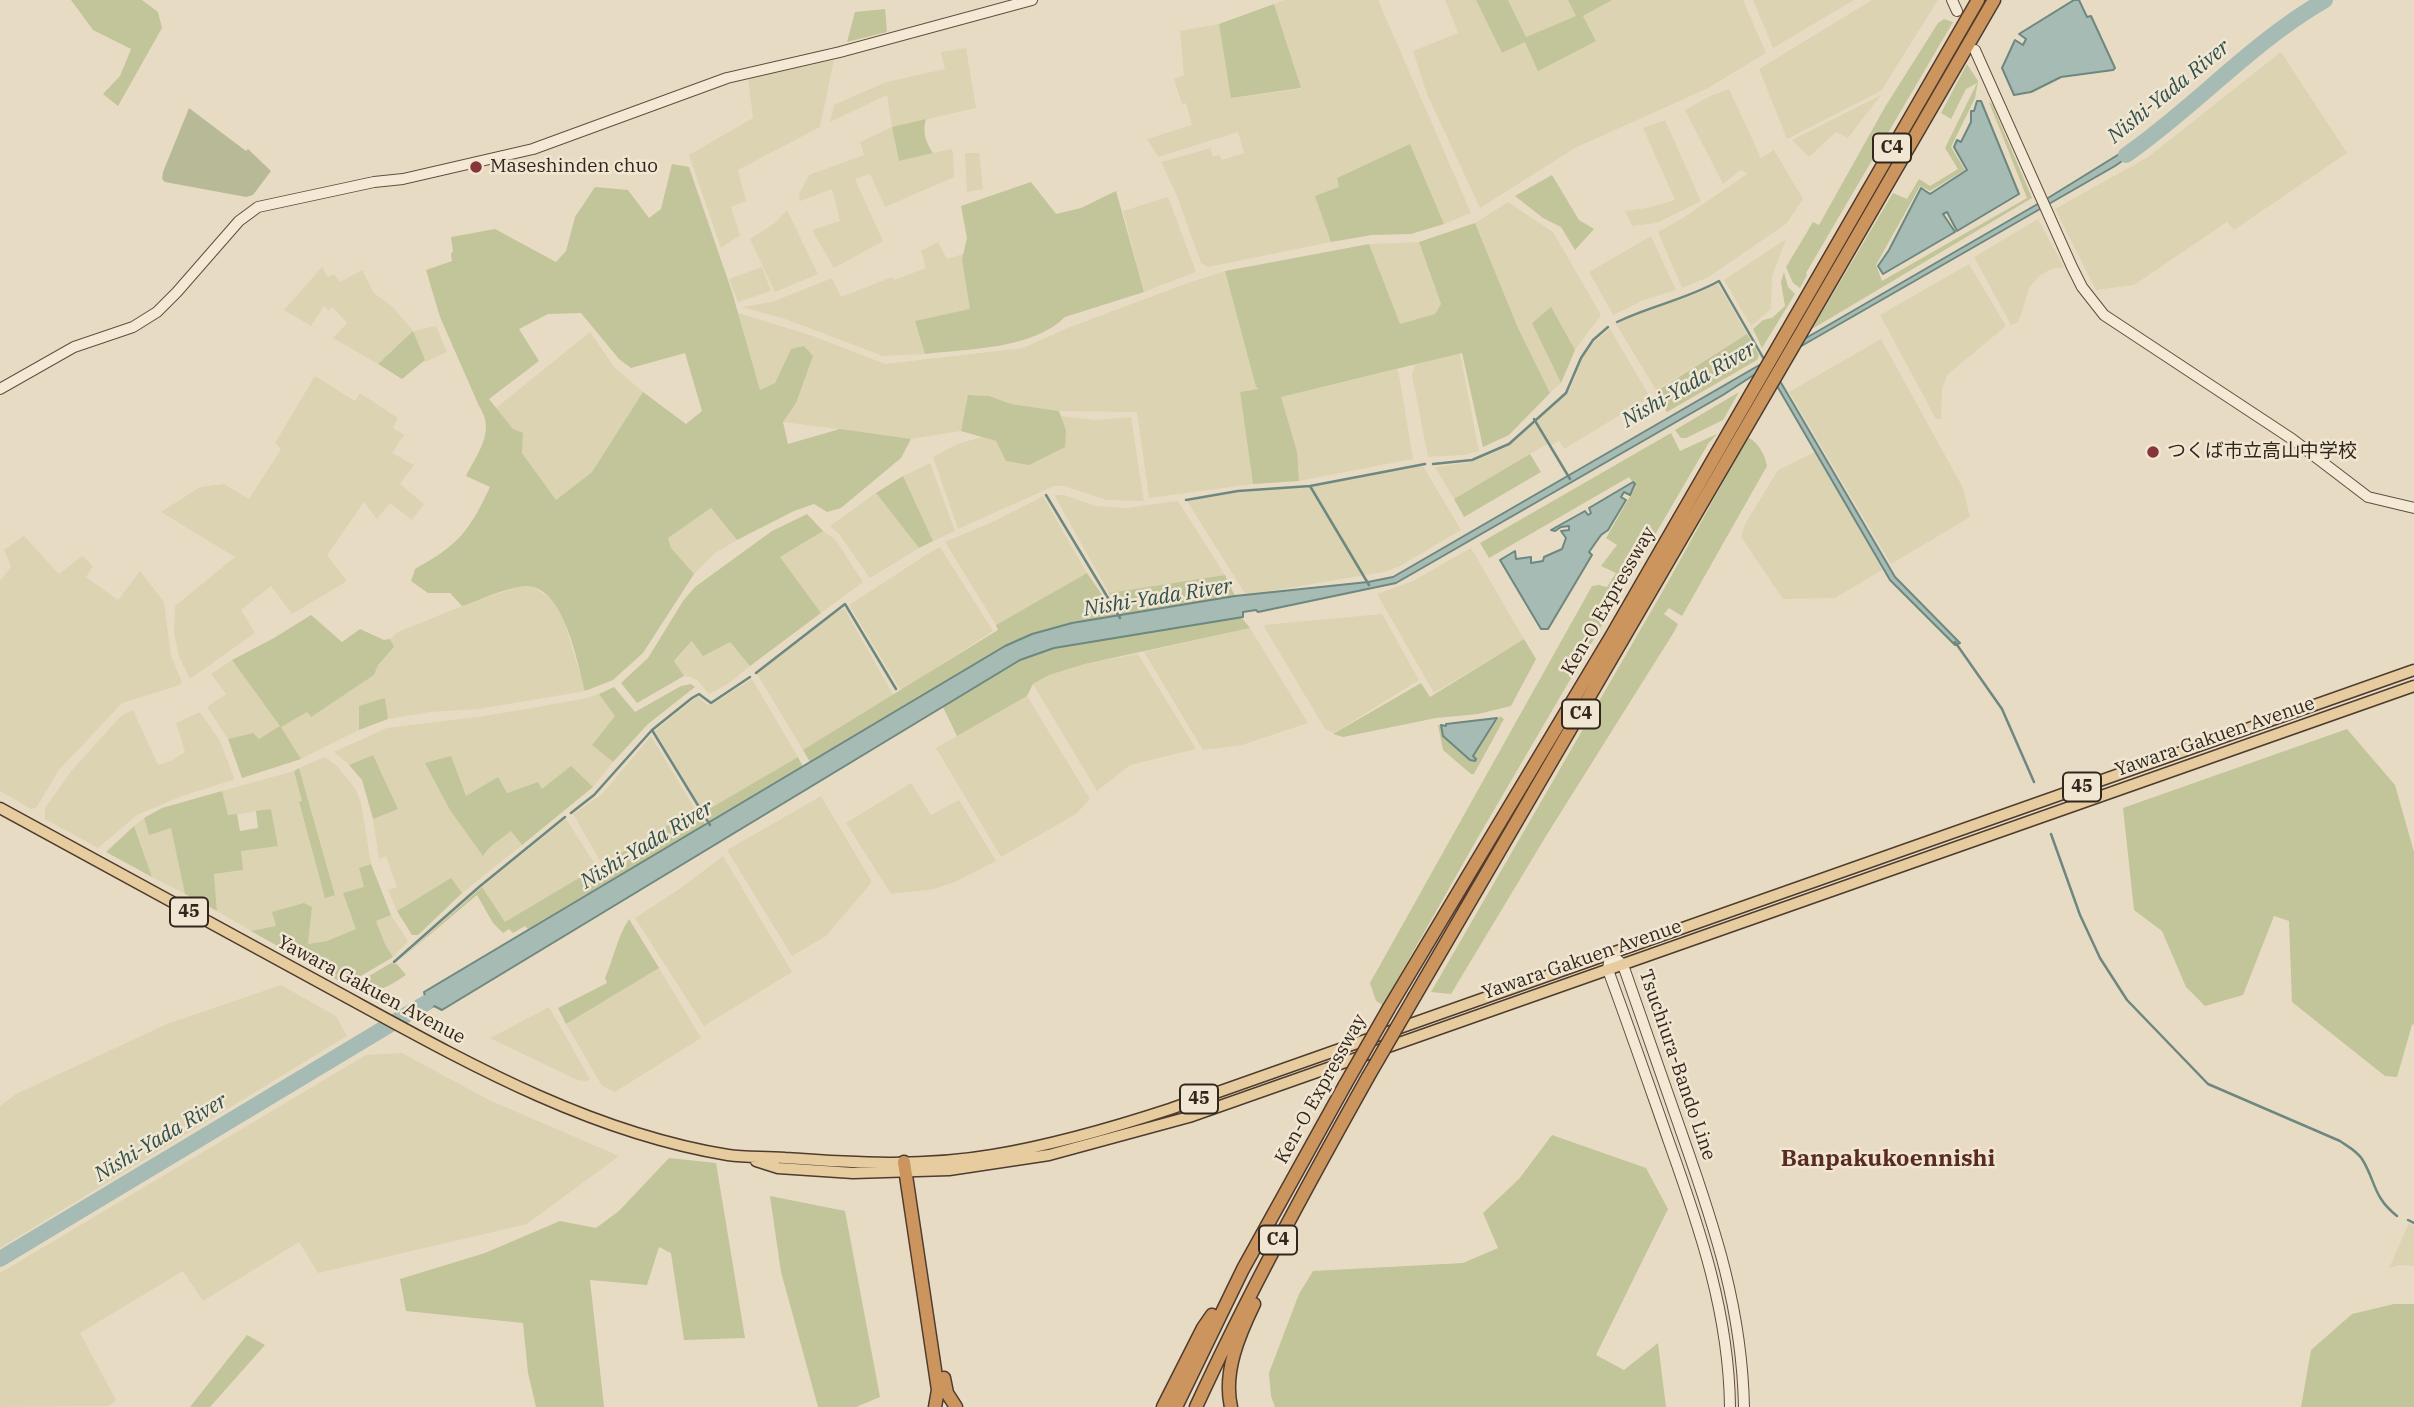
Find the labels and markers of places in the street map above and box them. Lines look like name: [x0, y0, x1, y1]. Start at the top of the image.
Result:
place label: Maseshinden chuo: [490, 156, 658, 178]
marker: Maseshinden chuo: [468, 159, 484, 175]
place label: つくば市立高山中学校: [2167, 441, 2357, 463]
marker: つくば市立高山中学校: [2145, 444, 2161, 460]

